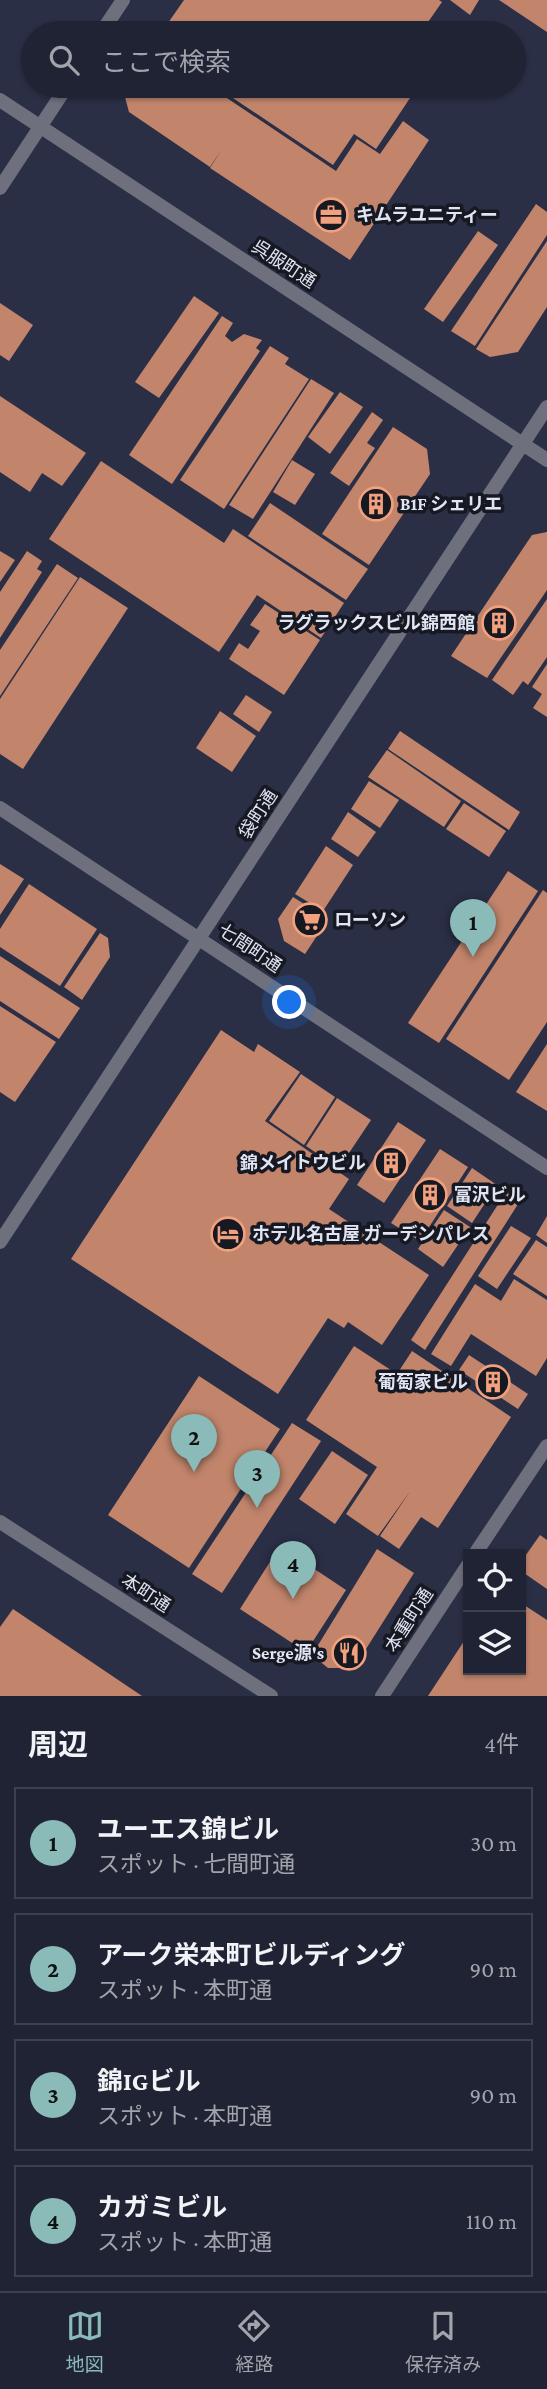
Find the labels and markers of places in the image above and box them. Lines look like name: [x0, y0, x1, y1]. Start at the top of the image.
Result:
office icon: キムラユニティー: [312, 196, 350, 234]
place label: キムラユニティー: [356, 205, 498, 225]
building icon: B1F シェリエ: [357, 485, 395, 523]
place label: B1F シェリエ: [400, 494, 502, 514]
building icon: ラグラックスビル錦西館: [480, 604, 518, 642]
place label: ラグラックスビル錦西館: [278, 613, 475, 633]
pin: 1: [450, 899, 496, 957]
supermarket icon: ローソン: [291, 901, 329, 939]
place label: ローソン: [334, 910, 406, 930]
building icon: 錦メイトウビル: [372, 1144, 410, 1182]
place label: 錦メイトウビル: [240, 1153, 366, 1173]
building icon: 富沢ビル: [411, 1176, 449, 1214]
place label: 富沢ビル: [454, 1185, 526, 1205]
hotel icon: ホテル名古屋 ガーデンパレス: [209, 1215, 247, 1253]
place label: ホテル名古屋 ガーデンパレス: [252, 1224, 489, 1244]
building icon: 葡萄家ビル: [474, 1363, 512, 1401]
place label: 葡萄家ビル: [378, 1372, 468, 1392]
pin: 2: [171, 1414, 217, 1472]
pin: 3: [234, 1450, 280, 1508]
pin: 4: [270, 1541, 316, 1599]
restaurant icon: Serge源's: [330, 1634, 368, 1672]
place label: Serge源's: [252, 1643, 324, 1663]

